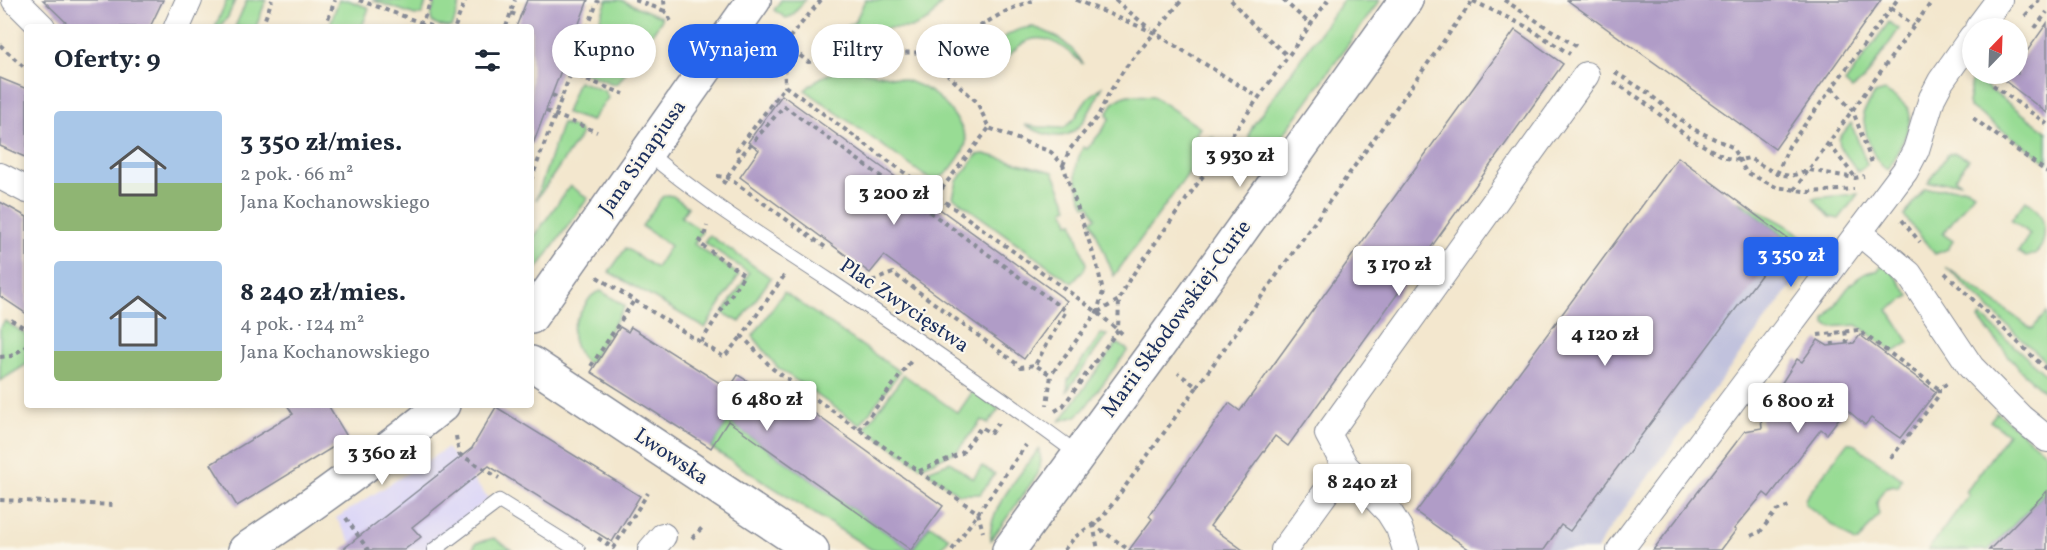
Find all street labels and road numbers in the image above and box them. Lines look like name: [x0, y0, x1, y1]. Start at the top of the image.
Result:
street label: Jana Sinapiusa: [592, 94, 694, 222]
street label: Marii Skłodowskiej-Curie: [1095, 214, 1259, 424]
street label: Plac Zwycięstwa: [833, 252, 975, 360]
street label: Lwowska: [628, 421, 714, 493]

